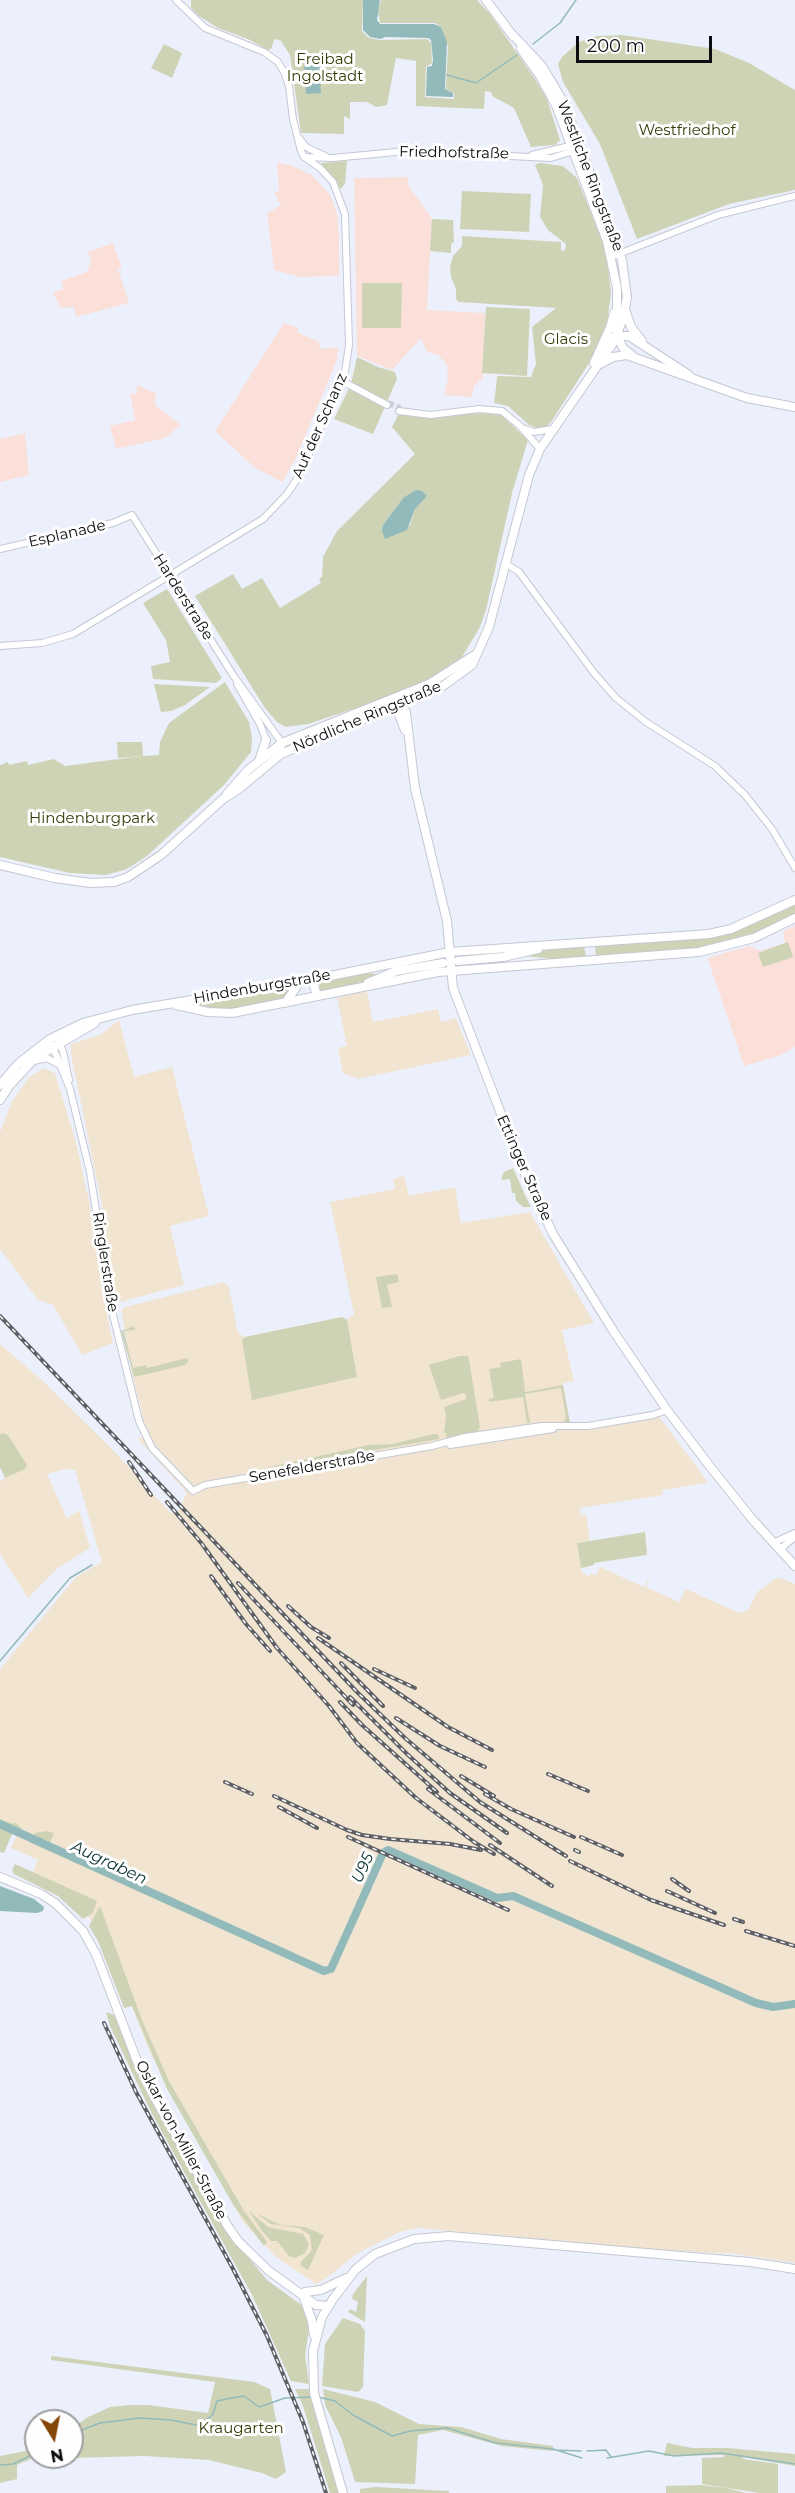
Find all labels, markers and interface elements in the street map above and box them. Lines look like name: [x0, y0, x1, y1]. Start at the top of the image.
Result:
scale bar: [579, 24, 716, 62]
text: 200 m: [587, 35, 645, 57]
park label: Freibad Ingolstadt: [287, 51, 363, 86]
street label: Westliche Ringstraße: [553, 98, 627, 254]
park label: Westfriedhof: [638, 122, 736, 140]
street label: Friedhofstraße: [399, 143, 509, 163]
park label: Glacis: [544, 331, 588, 349]
street label: Auf der Schanz: [289, 371, 351, 481]
street label: Esplanade: [27, 516, 107, 552]
street label: Harderstraße: [149, 550, 217, 644]
street label: Nördliche Ringstraße: [290, 678, 444, 756]
park label: Hindenburgpark: [29, 810, 155, 828]
street label: Hindenburgstraße: [192, 966, 332, 1008]
street label: Ettinger Straße: [493, 1112, 555, 1224]
street label: Ringlerstraße: [88, 1211, 122, 1313]
street label: Senefelderstraße: [248, 1447, 376, 1487]
water label: Augraben: [68, 1837, 150, 1889]
water label: U95: [348, 1850, 378, 1886]
street label: Oskar-von-Miller-Straße: [131, 2057, 231, 2223]
north arrow: [24, 2409, 84, 2469]
park label: Kraugarten: [198, 2420, 284, 2438]
text: N: [49, 2445, 65, 2466]

